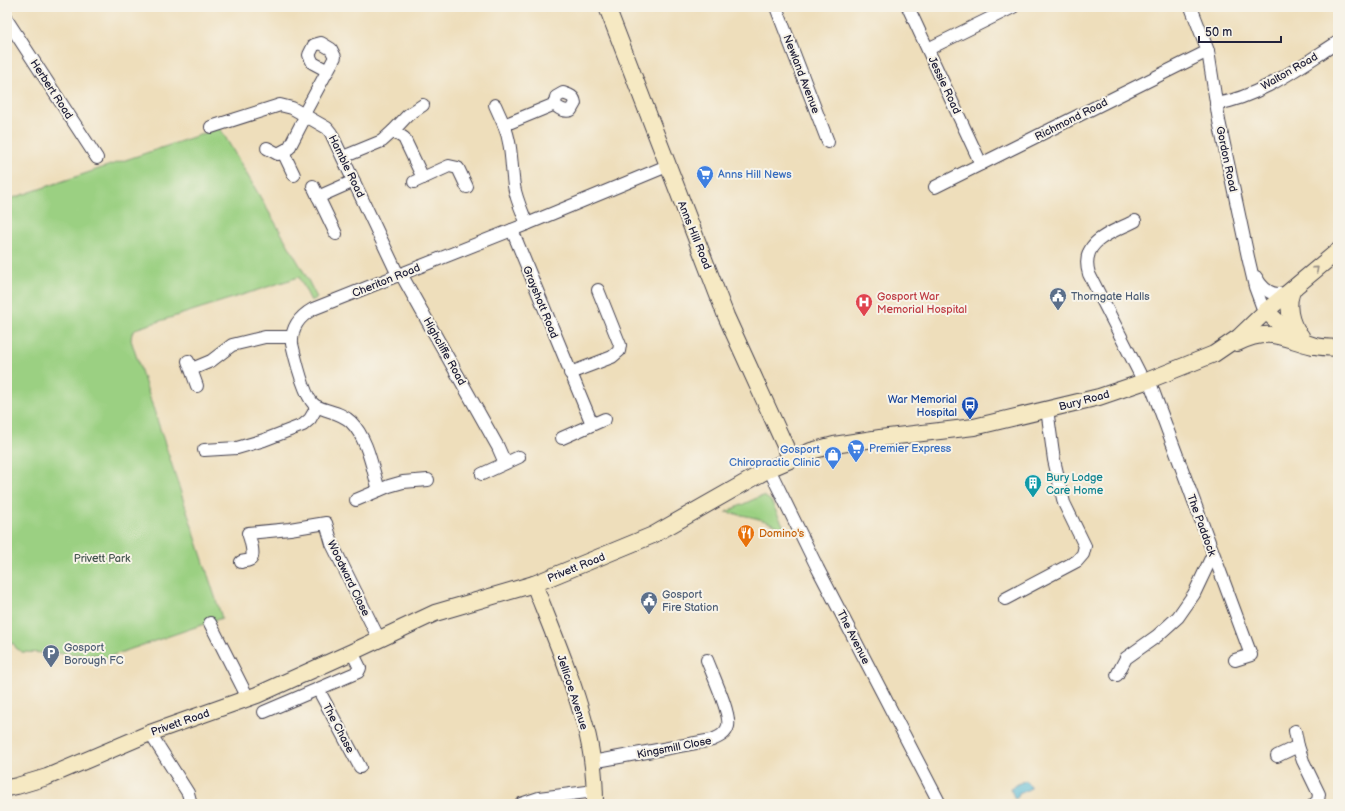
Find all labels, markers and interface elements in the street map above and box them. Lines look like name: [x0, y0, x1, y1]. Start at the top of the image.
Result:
scale bar: [1199, 18, 1281, 44]
text: 50 m: [1205, 25, 1232, 40]
street label: Newland Avenue: [781, 33, 823, 116]
street label: Walton Road: [1259, 50, 1320, 93]
street label: Jessie Road: [926, 55, 963, 116]
street label: Herbert Road: [28, 57, 76, 121]
street label: Richmond Road: [1033, 96, 1110, 143]
street label: Gordon Road: [1213, 125, 1240, 193]
street label: Hamble Road: [326, 133, 367, 200]
supermarket icon: Anns Hill News: [695, 164, 715, 189]
place label: Anns Hill News: [718, 168, 792, 181]
street label: Anns Hill Road: [675, 199, 714, 271]
street label: Cheriton Road: [350, 261, 422, 300]
street label: Grayshott Road: [520, 264, 561, 340]
one-way arrow: [1311, 266, 1319, 274]
public building icon: Thorngate Halls: [1048, 286, 1068, 311]
place label: Gosport War Memorial Hospital: [877, 290, 967, 316]
place label: Thorngate Halls: [1071, 290, 1150, 303]
hospital icon: Gosport War Memorial Hospital: [854, 292, 874, 317]
street label: Highcliffe Road: [421, 315, 469, 387]
street label: Bury Road: [1057, 387, 1111, 413]
place label: War Memorial Hospital: [888, 393, 957, 419]
bus stop icon: War Memorial Hospital: [960, 395, 980, 420]
supermarket icon: Premier Express: [846, 438, 866, 463]
place label: Premier Express: [869, 442, 952, 455]
place label: Gosport Chiropractic Clinic: [729, 443, 821, 469]
shop icon: Gosport Chiropractic Clinic: [823, 445, 843, 470]
place label: Bury Lodge Care Home: [1046, 471, 1104, 497]
building icon: Bury Lodge Care Home: [1023, 473, 1043, 498]
street label: The Paddock: [1184, 493, 1219, 558]
restaurant icon: Domino's: [736, 523, 756, 548]
place label: Domino's: [759, 527, 805, 540]
street label: Woodward Close: [325, 538, 373, 619]
street label: Privett Road: [545, 550, 607, 585]
park label: Privett Park: [74, 552, 131, 565]
place label: Gosport Fire Station: [662, 588, 719, 614]
public building icon: Gosport Fire Station: [639, 590, 659, 615]
street label: The Avenue: [834, 608, 873, 667]
place label: Gosport Borough FC: [64, 641, 124, 667]
parking icon: Gosport Borough FC: [41, 643, 61, 668]
street label: Jellicoe Avenue: [554, 653, 591, 732]
street label: The Chase: [320, 701, 357, 756]
street label: Privett Road: [149, 706, 211, 739]
street label: Kingsmill Close: [636, 734, 713, 761]

